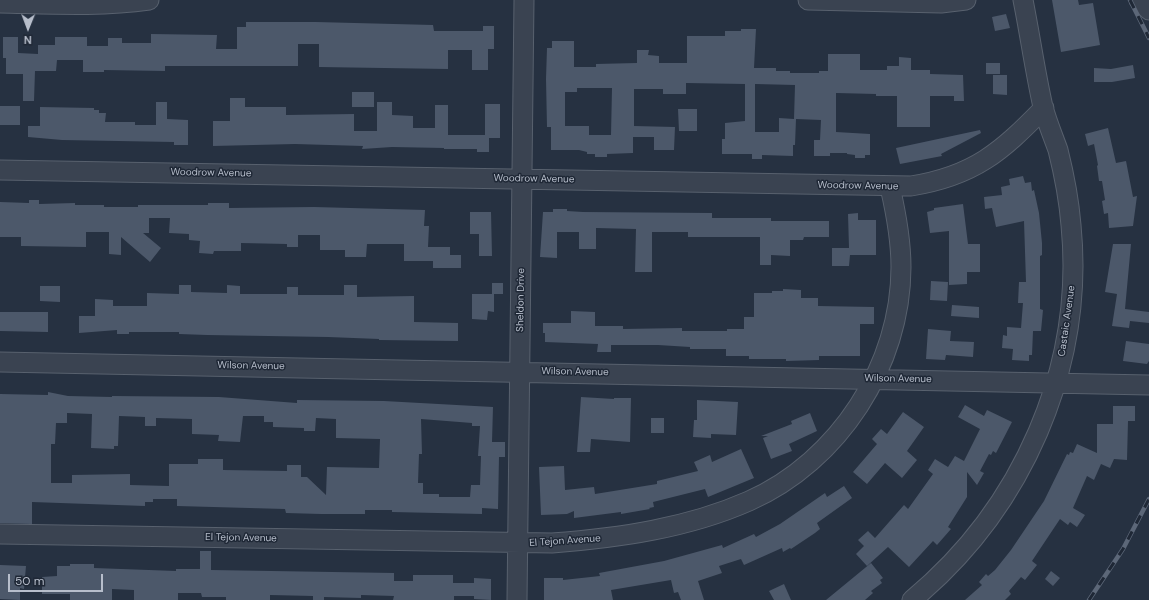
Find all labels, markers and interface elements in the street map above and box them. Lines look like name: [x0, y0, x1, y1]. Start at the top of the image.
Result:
north arrow: [8, 8, 48, 48]
text: N: [24, 33, 32, 47]
street label: Woodrow Avenue: [170, 166, 252, 180]
street label: Woodrow Avenue: [493, 172, 575, 186]
street label: Woodrow Avenue: [817, 179, 899, 193]
street label: Sheldon Drive: [514, 268, 528, 332]
street label: Castaic Avenue: [1056, 285, 1078, 357]
street label: Wilson Avenue: [217, 359, 285, 373]
street label: Wilson Avenue: [541, 365, 609, 379]
street label: Wilson Avenue: [864, 372, 932, 386]
street label: El Tejon Avenue: [205, 531, 277, 545]
street label: El Tejon Avenue: [529, 533, 601, 549]
scale bar: [10, 566, 105, 592]
text: 50 m: [15, 573, 44, 589]

